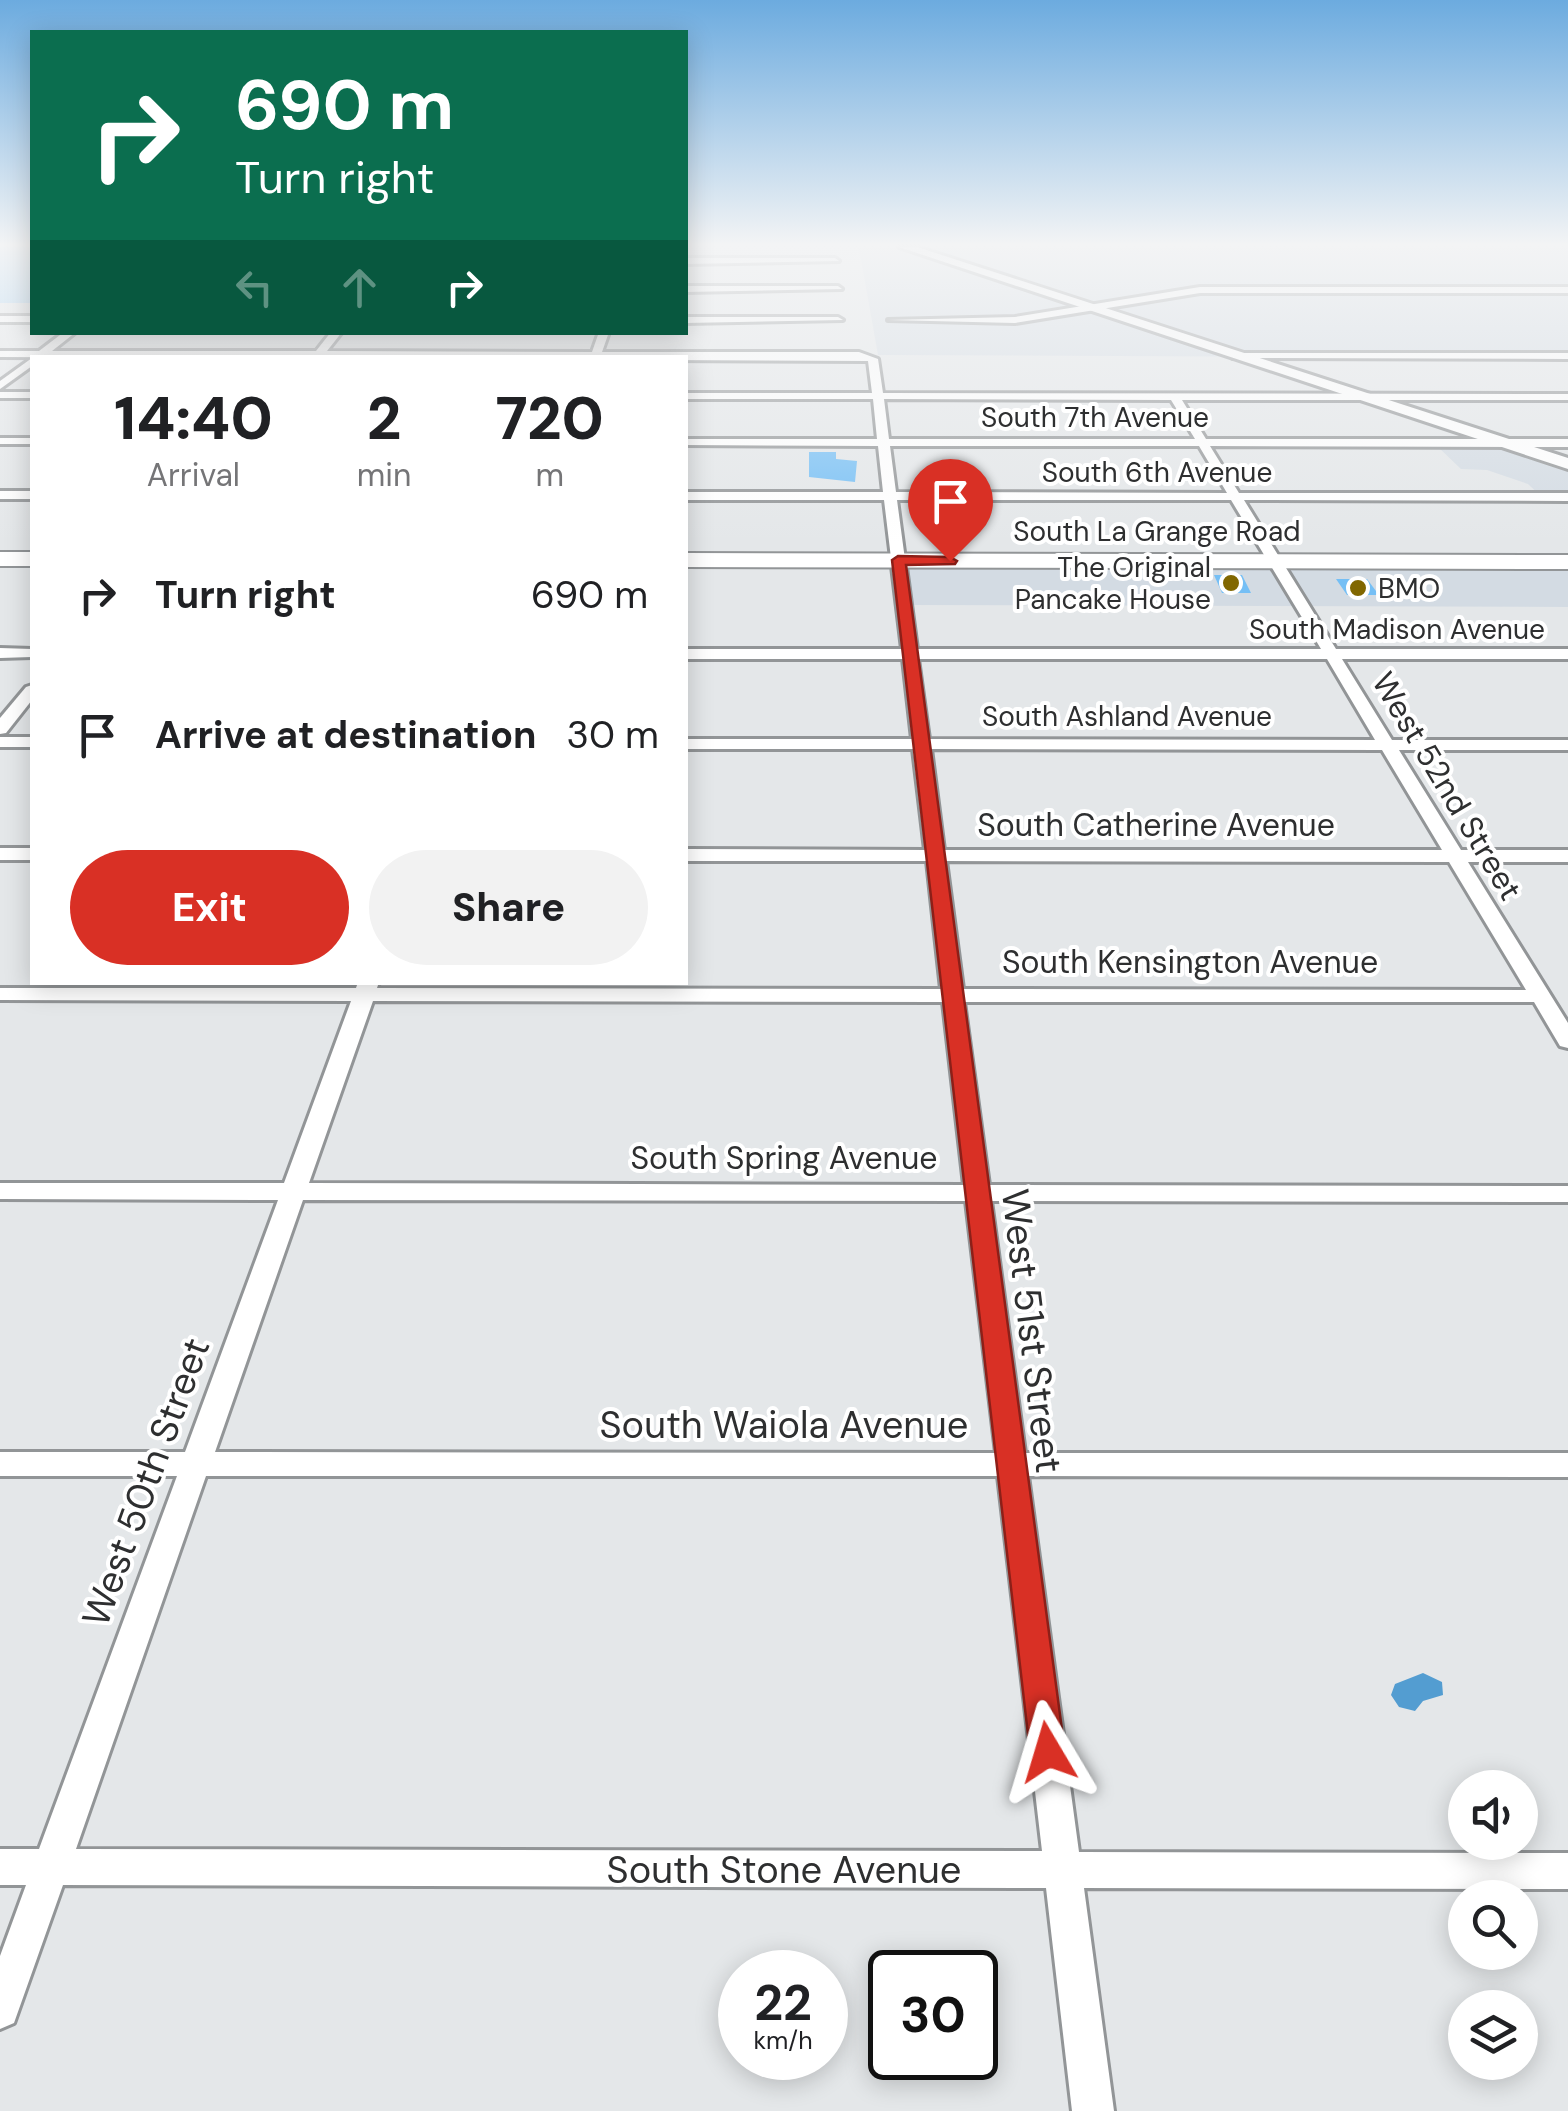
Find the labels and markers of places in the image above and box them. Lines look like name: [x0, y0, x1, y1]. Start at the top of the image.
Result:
pin: [908, 459, 993, 562]
place label: The Original Pancake House: [1015, 549, 1211, 618]
place label: BMO: [1378, 570, 1440, 607]
marker: The Original Pancake House: [1220, 572, 1242, 594]
marker: BMO: [1347, 577, 1369, 599]

